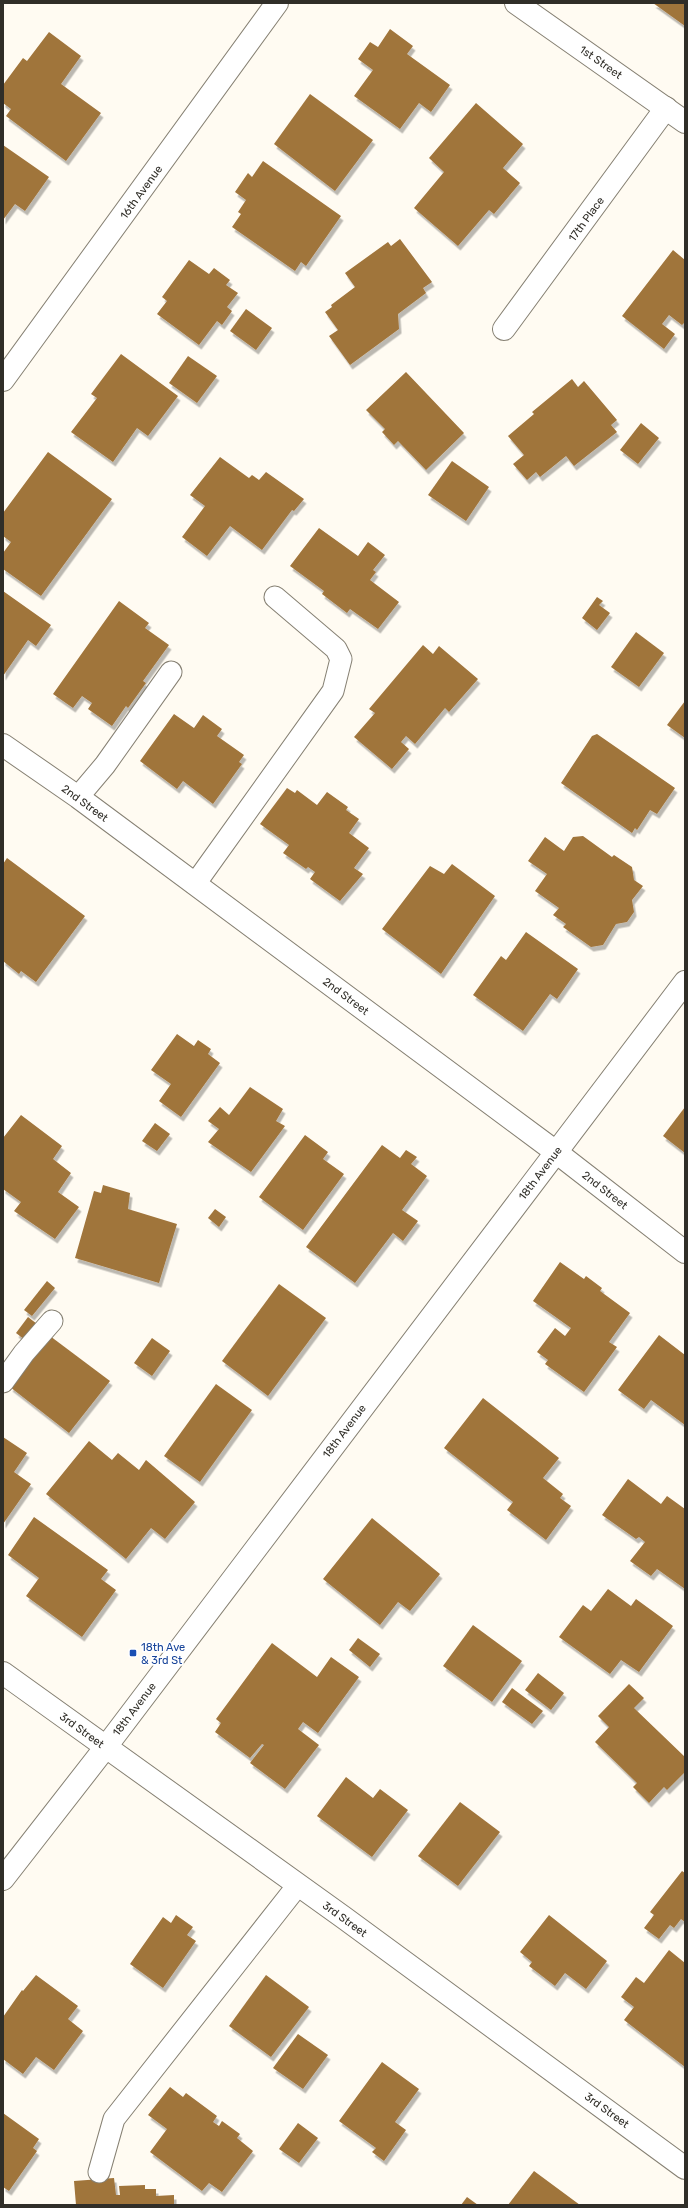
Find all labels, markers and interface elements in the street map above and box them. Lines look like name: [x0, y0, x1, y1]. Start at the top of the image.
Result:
street label: 1st Street: [577, 43, 625, 82]
street label: 16th Avenue: [118, 163, 165, 222]
street label: 17th Place: [566, 194, 607, 244]
street label: 2nd Street: [59, 782, 111, 825]
street label: 2nd Street: [320, 975, 372, 1018]
street label: 18th Avenue: [516, 1144, 565, 1203]
street label: 2nd Street: [579, 1169, 631, 1213]
street label: 18th Avenue: [320, 1402, 369, 1461]
place label: 18th Ave & 3rd St: [141, 1641, 185, 1667]
marker: 18th Ave & 3rd St: [128, 1648, 138, 1658]
street label: 18th Avenue: [110, 1680, 159, 1739]
street label: 3rd Street: [57, 1710, 107, 1751]
street label: 3rd Street: [320, 1899, 370, 1940]
street label: 3rd Street: [582, 2090, 632, 2131]

